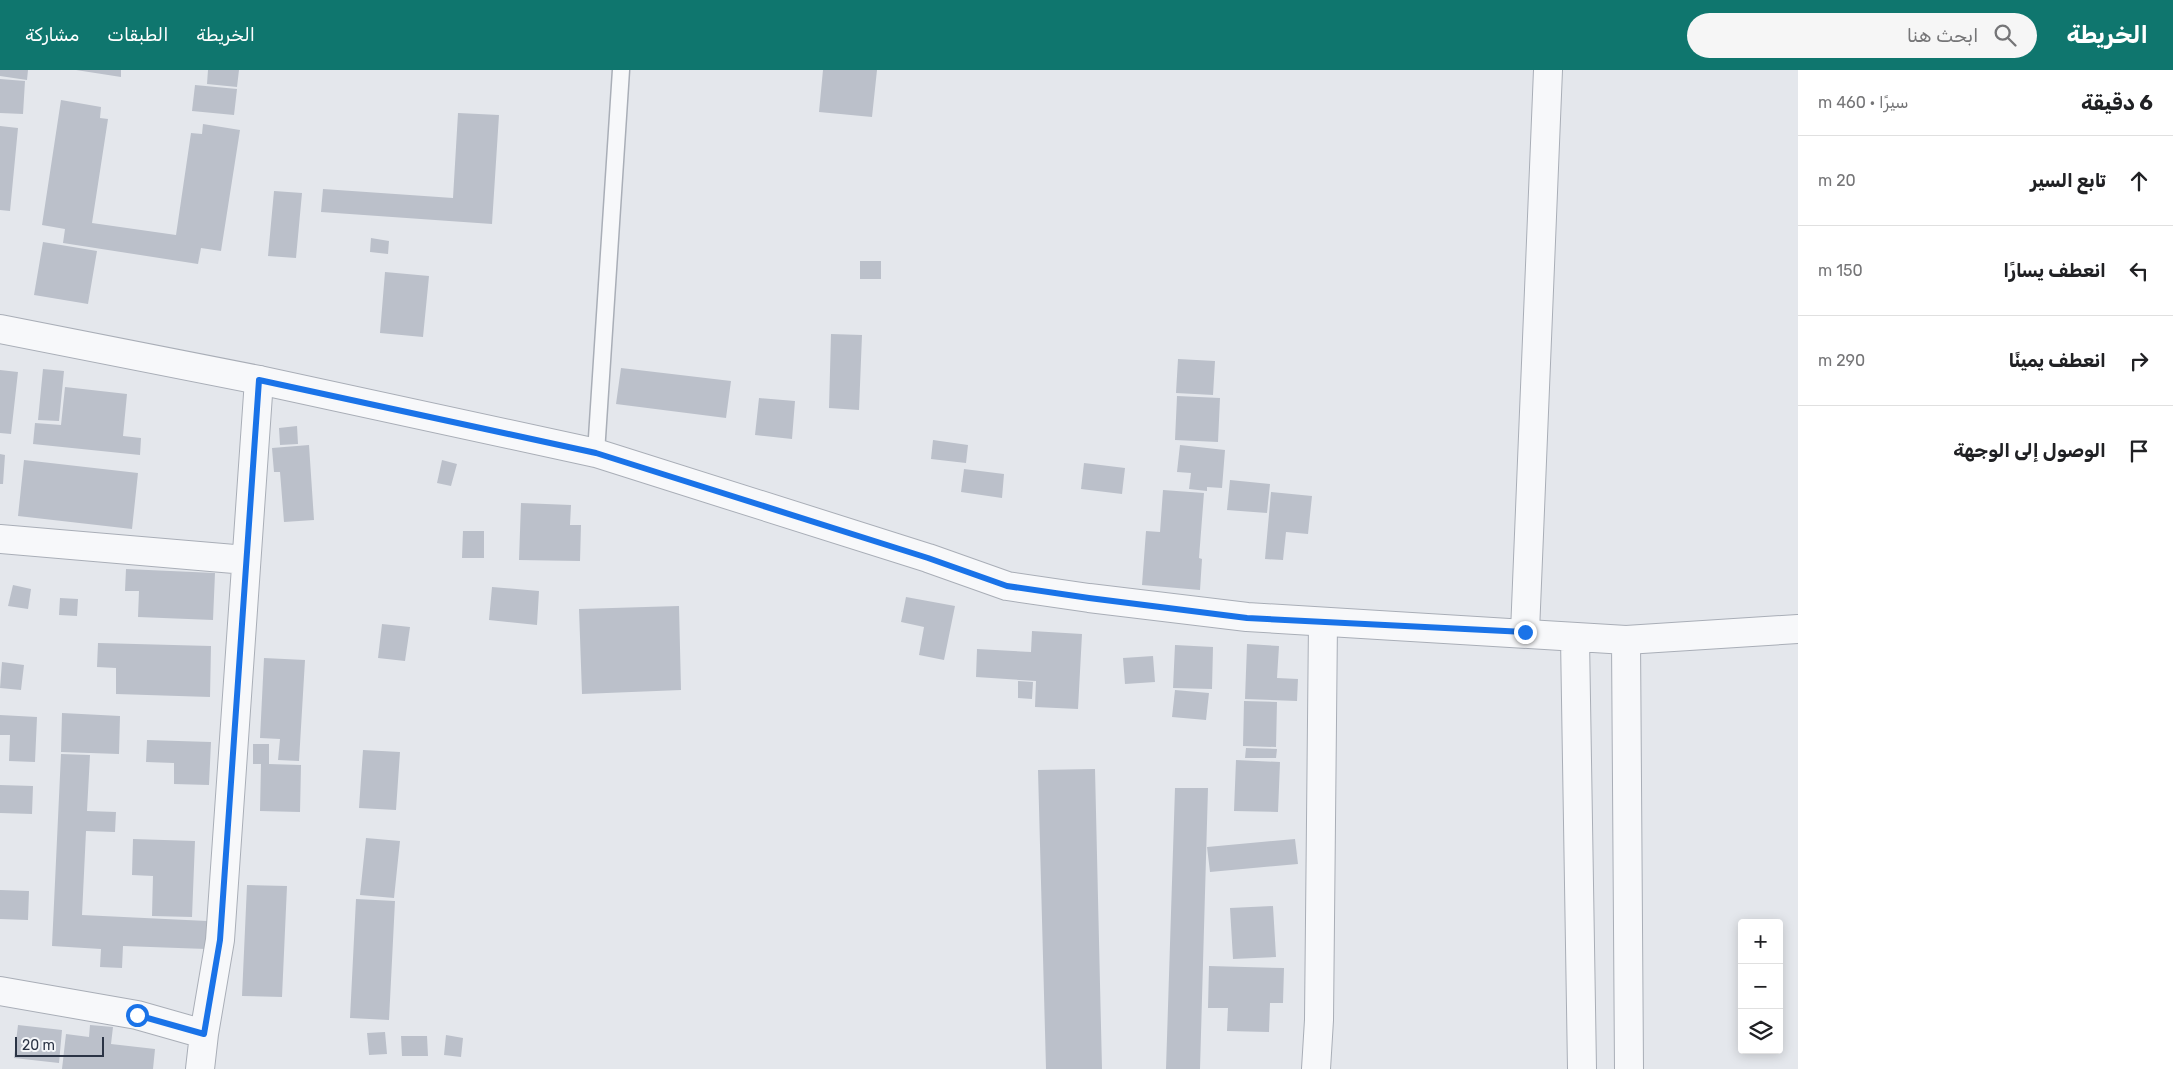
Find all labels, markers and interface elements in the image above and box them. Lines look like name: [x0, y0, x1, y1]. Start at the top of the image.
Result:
search box: [1687, 13, 2037, 58]
icon: search: [1991, 21, 2019, 49]
text: الخريطة: [2067, 21, 2148, 49]
text: مشاركة: [25, 24, 79, 46]
text: الطبقات: [107, 24, 168, 46]
text: الخريطة: [196, 24, 255, 46]
text: ابحث هنا: [1907, 24, 1979, 47]
text: 6 دقيقة: [2081, 90, 2153, 115]
text: سيرًا · 460 m: [1818, 93, 1909, 112]
icon: ahead: [2125, 167, 2153, 195]
text: تابع السير: [2030, 169, 2106, 192]
text: 20 m: [1818, 171, 1856, 190]
icon: left: [2125, 257, 2153, 285]
text: انعطف يسارًا: [2003, 259, 2106, 282]
text: 150 m: [1818, 261, 1863, 280]
icon: right: [2125, 347, 2153, 375]
text: انعطف يمينًا: [2009, 349, 2106, 372]
text: 290 m: [1818, 351, 1865, 370]
icon: arrive: [2125, 437, 2153, 465]
text: الوصول إلى الوجهة: [1953, 439, 2106, 462]
route end: [1514, 621, 1537, 644]
map controls: [1738, 919, 1783, 1054]
button: +: [1738, 919, 1783, 964]
button: −: [1738, 964, 1783, 1009]
route start: [126, 1004, 149, 1027]
button: layers: [1738, 1009, 1783, 1054]
scale bar: [15, 1034, 104, 1057]
text: 20 m: [22, 1037, 55, 1054]

